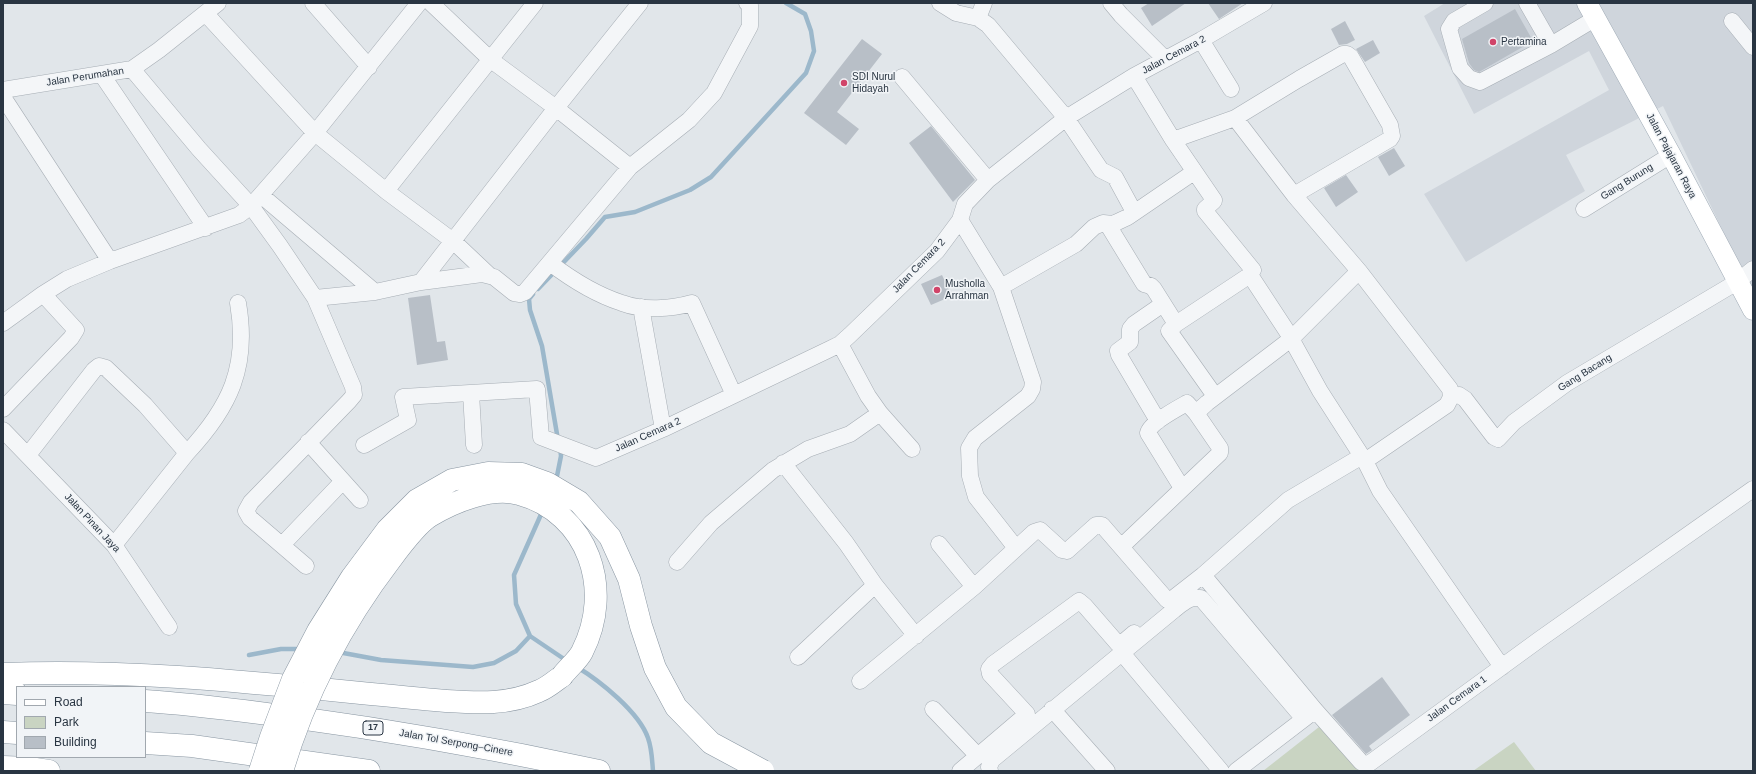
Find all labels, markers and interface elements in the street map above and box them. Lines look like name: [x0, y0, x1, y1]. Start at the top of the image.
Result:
street label: Jalan Cemara 2: [1140, 33, 1208, 77]
place label: Pertamina: [1501, 36, 1547, 48]
marker: Pertamina: [1488, 37, 1498, 47]
street label: Jalan Perumahan: [45, 65, 125, 89]
place label: SDI Nurul Hidayah: [852, 71, 895, 94]
marker: SDI Nurul Hidayah: [839, 78, 849, 88]
street label: Jalan Pajajaran Raya: [1643, 111, 1699, 201]
street label: Gang Burung: [1599, 161, 1655, 203]
street label: Jalan Cemara 2: [890, 236, 948, 296]
place label: Musholla Arrahman: [945, 278, 989, 302]
marker: Musholla Arrahman: [932, 285, 942, 295]
street label: Gang Bacang: [1556, 352, 1614, 394]
street label: Jalan Cemara 2: [613, 415, 683, 455]
street label: Jalan Pinan Jaya: [62, 491, 122, 555]
street label: Jalan Cemara 1: [1425, 673, 1489, 725]
legend: [16, 686, 146, 758]
text: Road: [54, 695, 83, 709]
text: Park: [54, 715, 79, 729]
road number: 17: [363, 721, 383, 735]
street label: Jalan Tol Serpong–Cinere: [398, 727, 514, 759]
text: Building: [54, 735, 97, 749]

